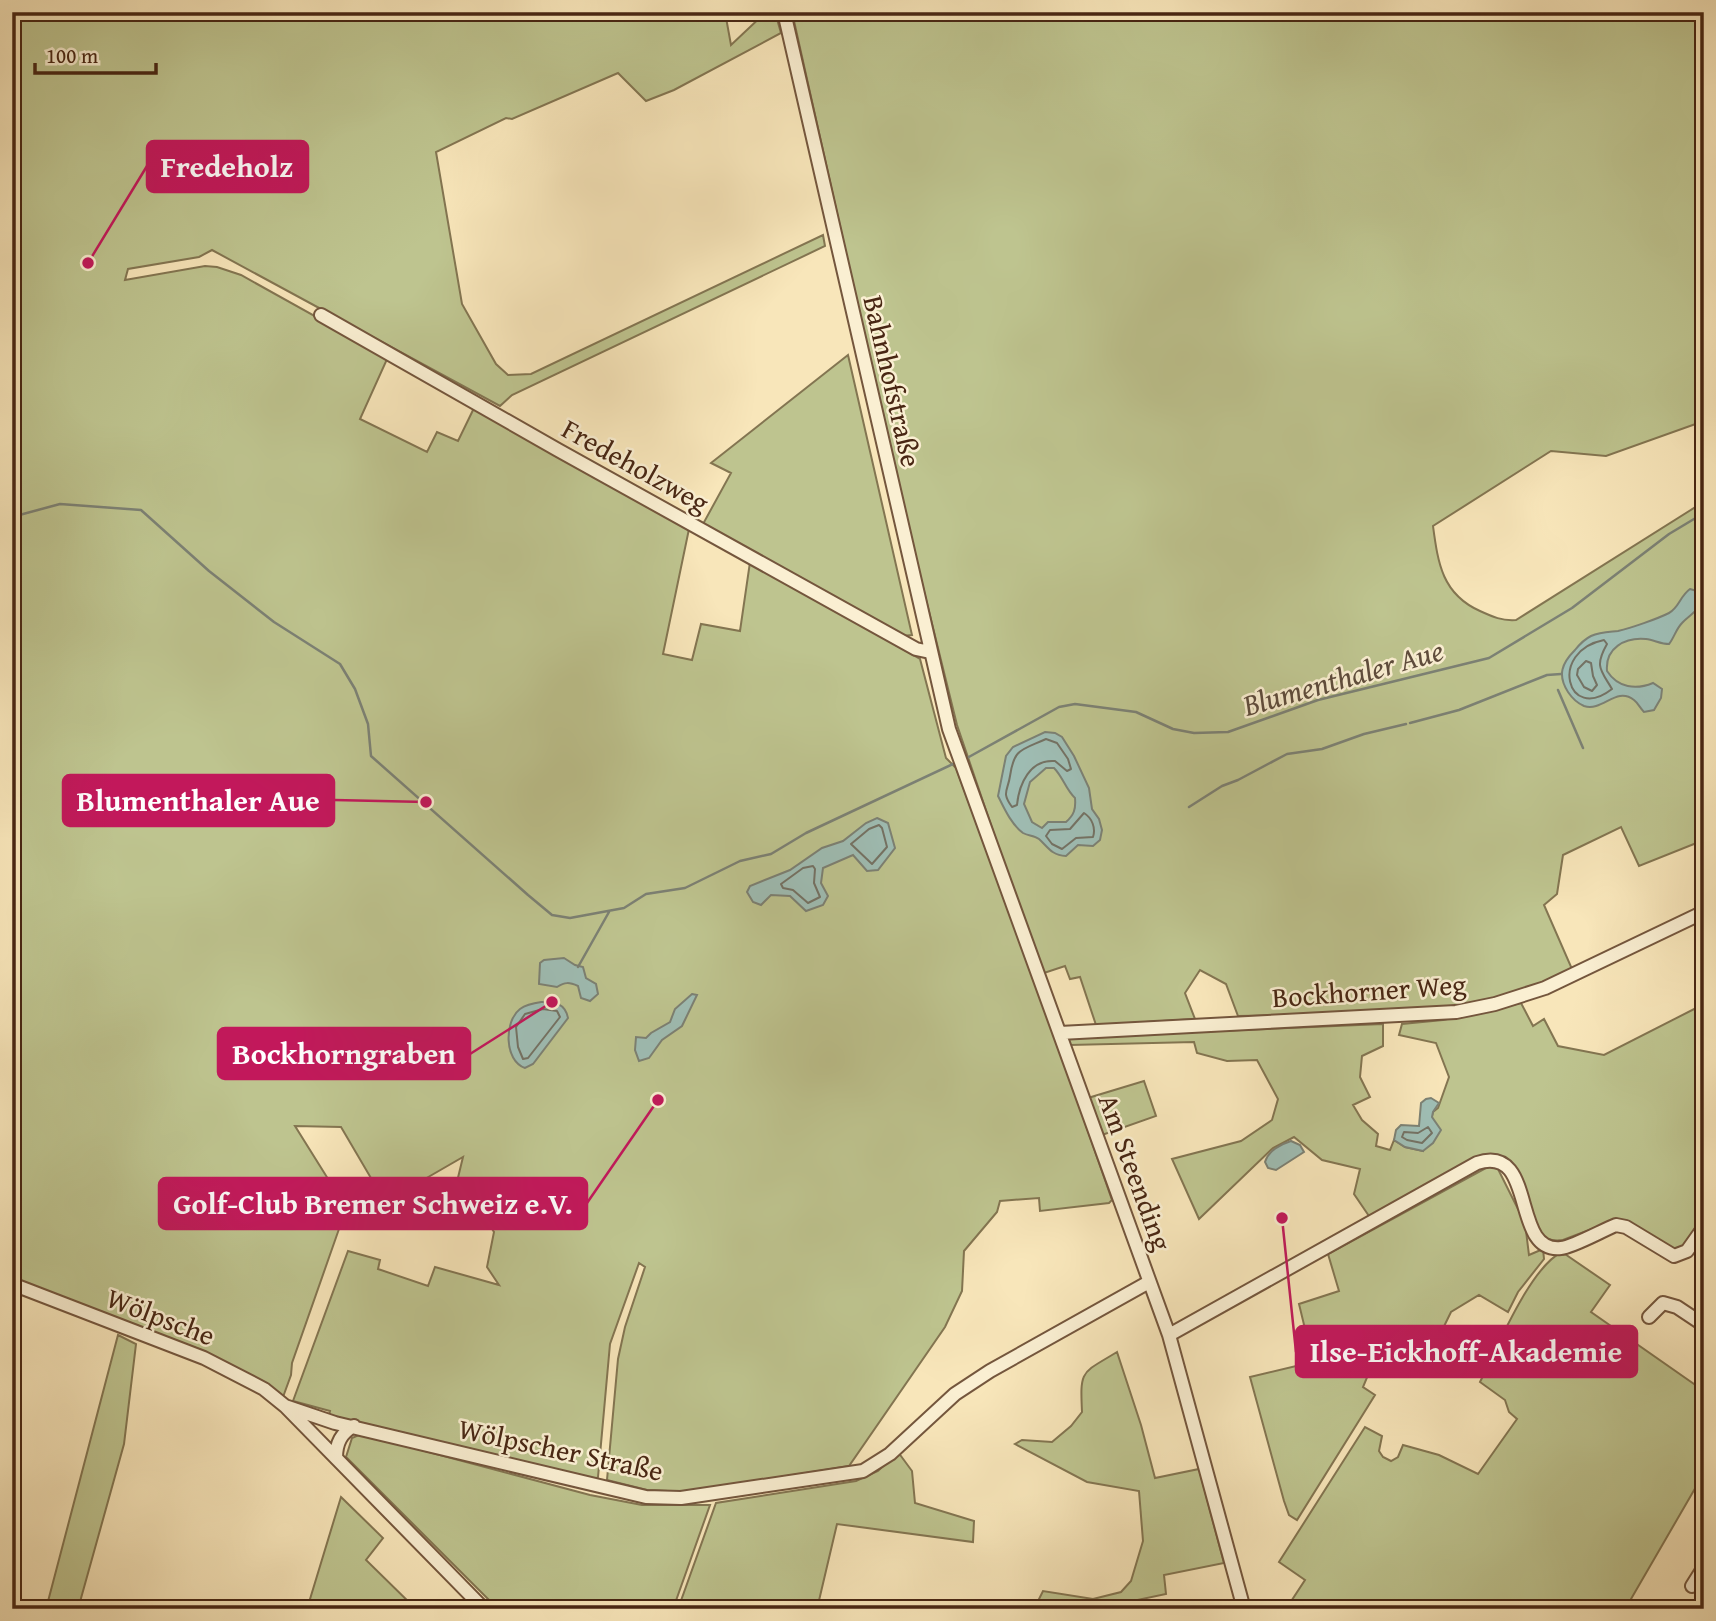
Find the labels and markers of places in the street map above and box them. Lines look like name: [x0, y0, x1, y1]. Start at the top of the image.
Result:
callout: Fredeholz: [147, 141, 308, 192]
callout: Blumenthaler Aue: [63, 775, 334, 826]
callout: Bockhorngraben: [218, 1028, 470, 1079]
callout: Golf-Club Bremer Schweiz e.V.: [159, 1178, 587, 1229]
callout: Ilse-Eickhoff-Akademie: [1296, 1326, 1637, 1377]

